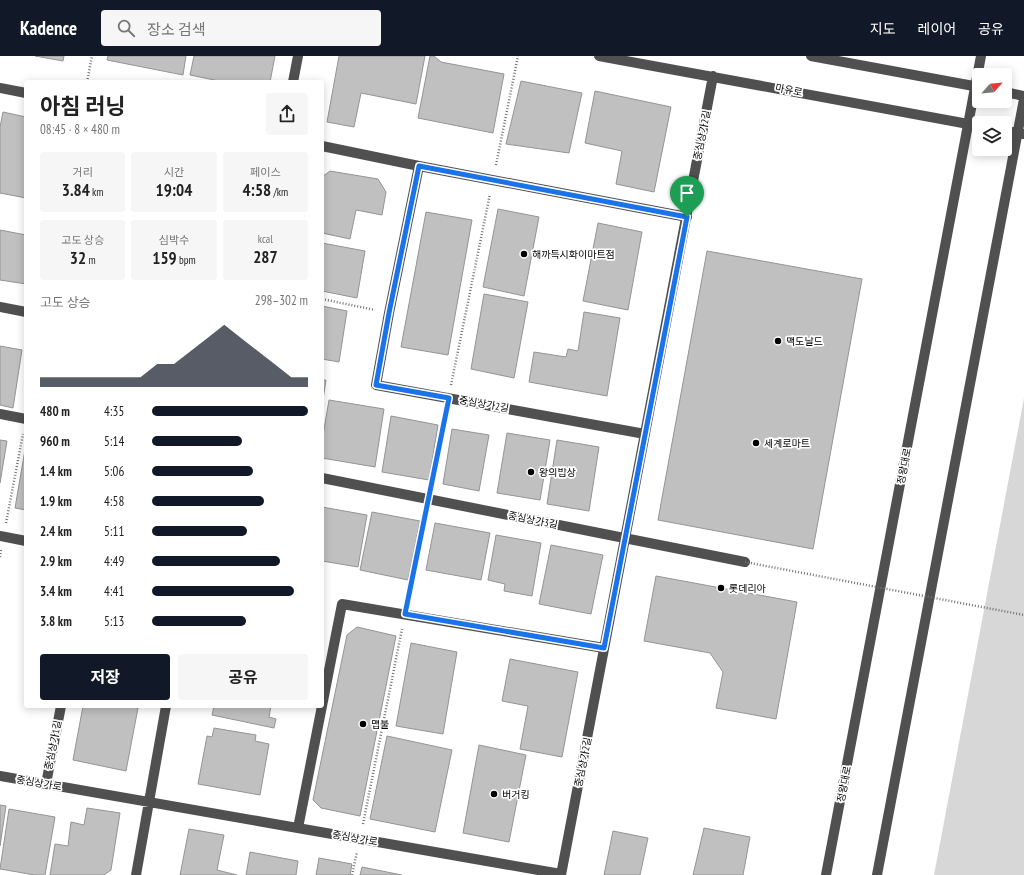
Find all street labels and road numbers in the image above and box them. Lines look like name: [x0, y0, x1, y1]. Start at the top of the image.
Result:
street label: 마유로: [774, 81, 804, 99]
street label: 중심상가2길: [691, 109, 713, 161]
street label: 중심상가2길: [458, 393, 510, 415]
street label: 정왕대로: [894, 447, 914, 485]
street label: 중심상가3길: [507, 509, 559, 531]
street label: 중심상가1길: [42, 719, 64, 771]
street label: 중심상가2길: [572, 736, 594, 788]
street label: 정왕대로: [834, 765, 854, 803]
street label: 중심상가로: [15, 773, 63, 793]
street label: 중심상가로: [331, 828, 379, 848]

